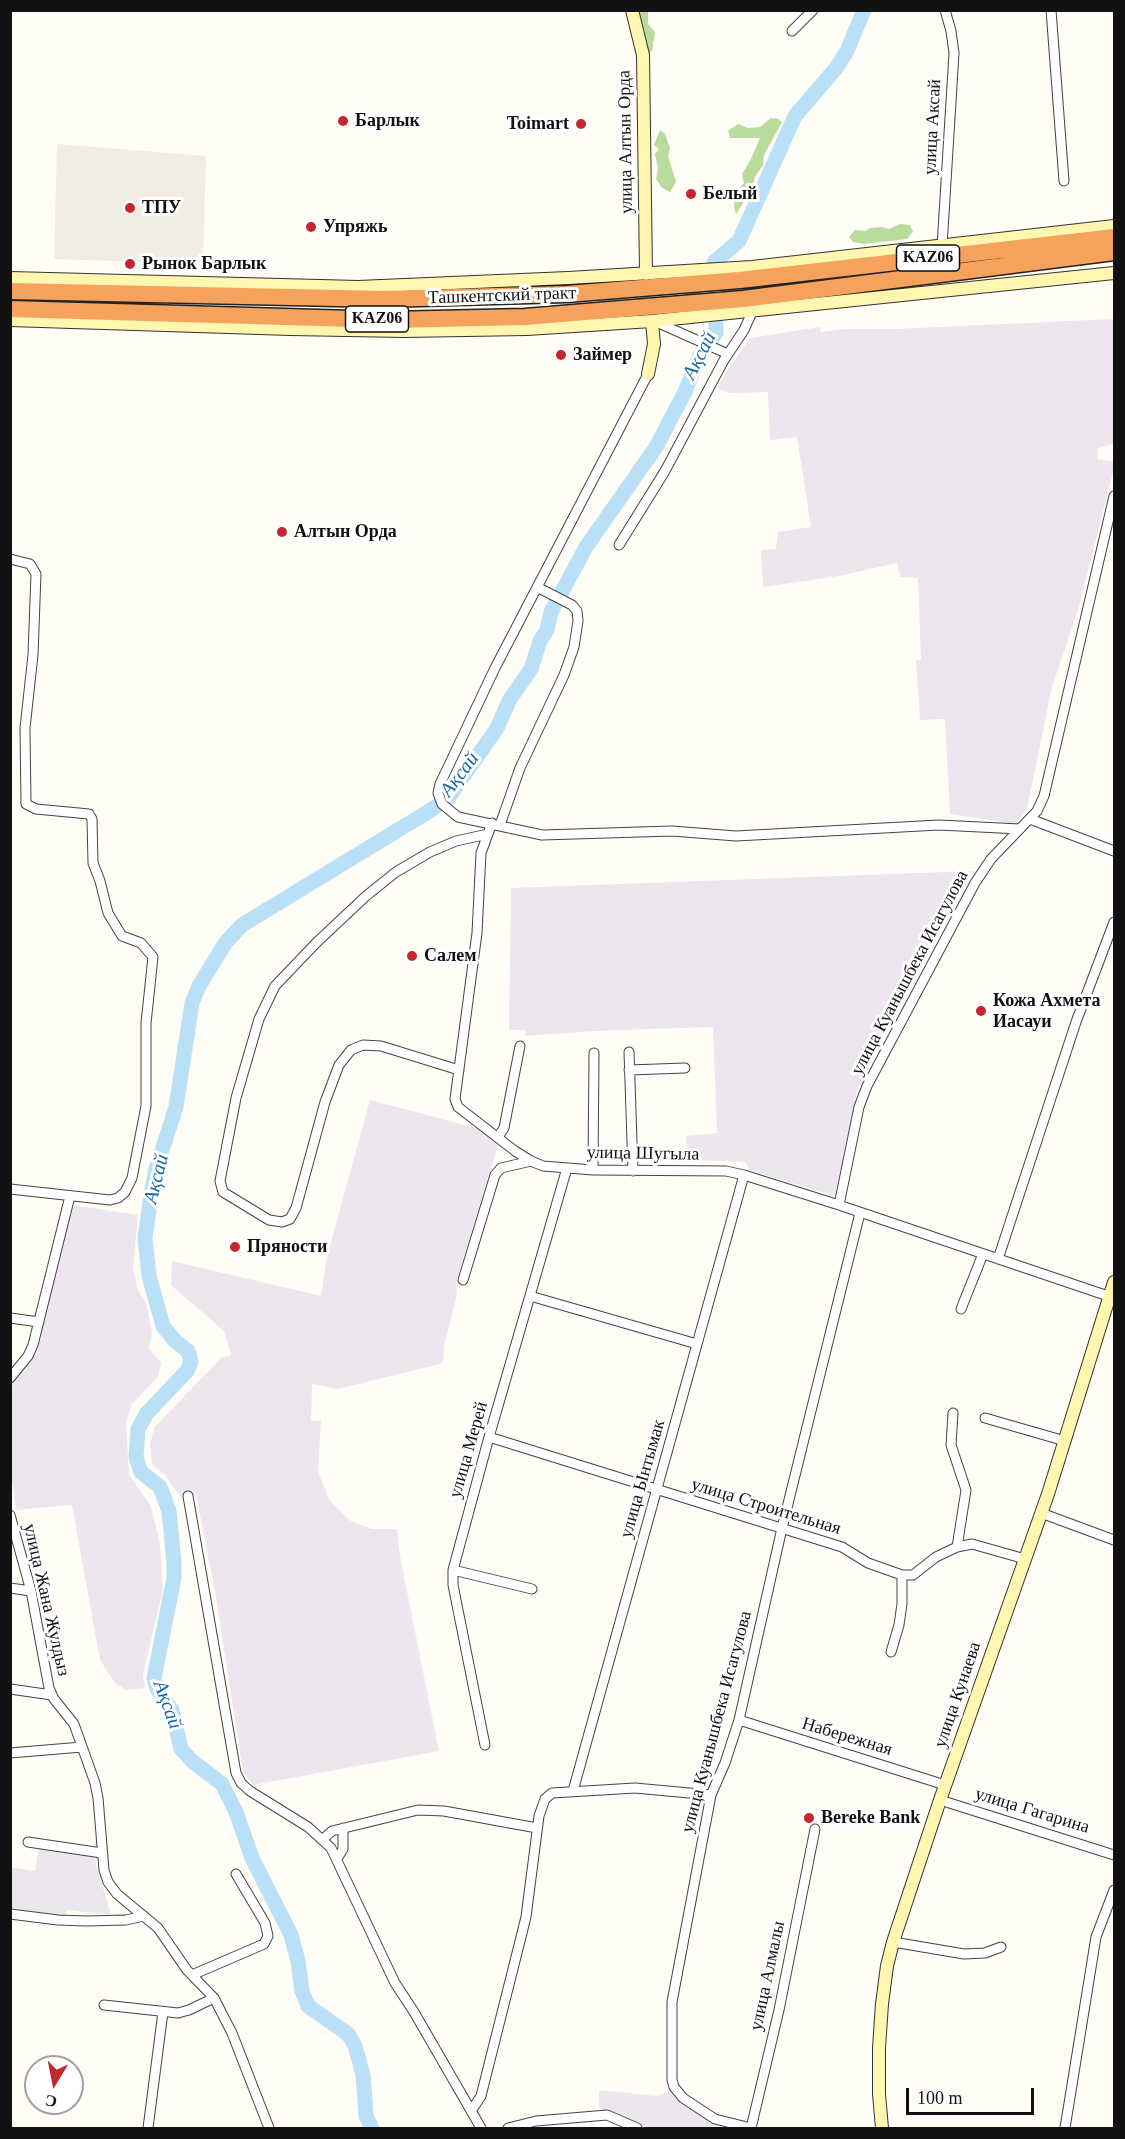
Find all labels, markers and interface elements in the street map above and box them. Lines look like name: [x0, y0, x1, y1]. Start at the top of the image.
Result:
street label: улица Алтын Орда: [614, 70, 638, 214]
street label: улица Аксай: [920, 78, 946, 176]
place label: Барлык: [355, 110, 420, 132]
place label: Toimart: [507, 113, 569, 135]
marker: Барлык: [336, 114, 350, 128]
marker: Toimart: [574, 117, 588, 131]
place label: Белый: [703, 183, 757, 205]
marker: Белый: [684, 187, 698, 201]
place label: ТПУ: [142, 197, 181, 219]
marker: ТПУ: [123, 201, 137, 215]
place label: Упряжь: [323, 216, 387, 238]
marker: Упряжь: [304, 220, 318, 234]
road number: KАZ06: [896, 245, 960, 271]
place label: Рынок Барлык: [142, 253, 266, 275]
marker: Рынок Барлык: [123, 257, 137, 271]
street label: Ташкентский тракт: [427, 283, 577, 309]
road number: KАZ06: [346, 306, 409, 332]
water label: Ақсай: [678, 328, 722, 384]
place label: Займер: [573, 344, 632, 366]
marker: Займер: [554, 348, 568, 362]
place label: Алтын Орда: [294, 521, 397, 543]
marker: Алтын Орда: [275, 525, 289, 539]
water label: Ақсай: [435, 748, 485, 802]
street label: улица Куанышбека Исагулова: [847, 867, 973, 1079]
place label: Салем: [424, 945, 477, 967]
marker: Салем: [405, 949, 419, 963]
place label: Кожа Ахмета Иасауи: [993, 990, 1101, 1032]
marker: Кожа Ахмета Иасауи: [974, 1004, 988, 1018]
street label: улица Шугыла: [587, 1142, 699, 1166]
water label: Ақсай: [139, 1152, 175, 1206]
place label: Пряности: [247, 1236, 327, 1258]
marker: Пряности: [228, 1240, 242, 1254]
street label: улица Мерей: [445, 1399, 493, 1501]
street label: улица Ынтымак: [616, 1417, 670, 1541]
street label: улица Строительная: [689, 1474, 843, 1540]
street label: улица Жана Жулдыз: [18, 1522, 74, 1678]
street label: улица Куанышбека Исагулова: [677, 1609, 757, 1835]
street label: улица Кунаева: [930, 1639, 986, 1751]
water label: Ақсай: [147, 1677, 187, 1733]
street label: Набережная: [799, 1713, 895, 1761]
street label: улица Гагарина: [972, 1783, 1092, 1839]
place label: Bereke Bank: [821, 1807, 920, 1829]
marker: Bereke Bank: [802, 1811, 816, 1825]
street label: улица Алмалы: [746, 1919, 790, 2033]
north arrow: [24, 2055, 84, 2115]
scale bar: [909, 2076, 1036, 2114]
text: 100 m: [917, 2088, 963, 2108]
text: С: [44, 2092, 58, 2111]

